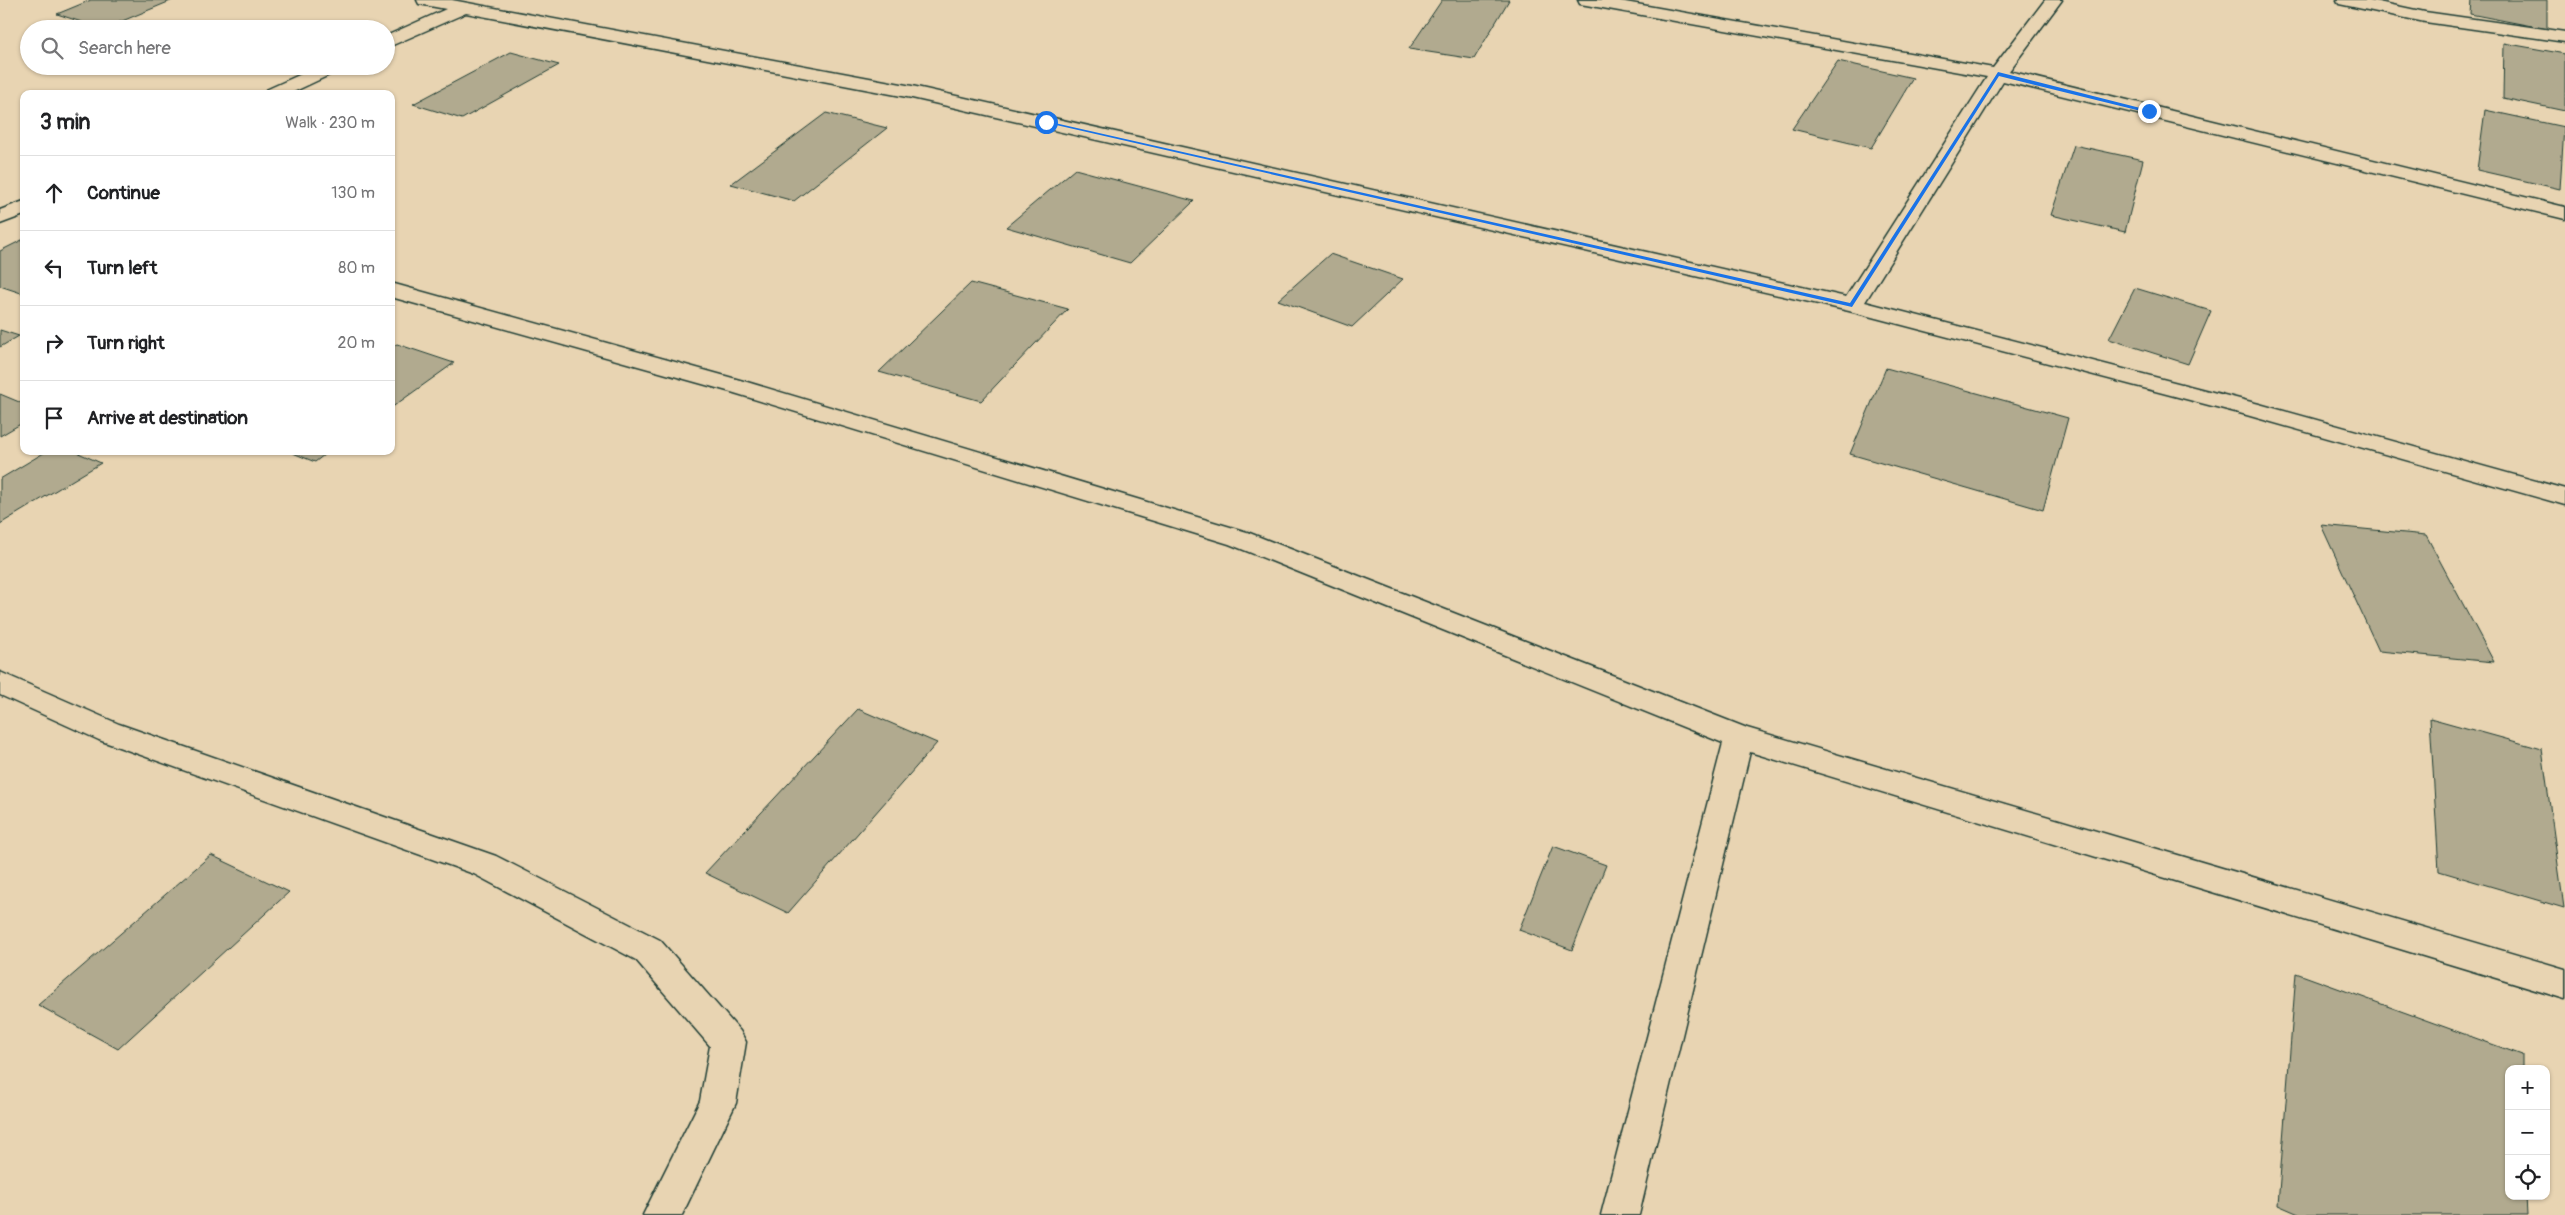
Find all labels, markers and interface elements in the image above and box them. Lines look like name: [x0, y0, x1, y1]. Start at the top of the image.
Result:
search box: [20, 20, 395, 75]
icon: search: [38, 34, 66, 62]
text: Search here: [78, 36, 171, 60]
route end: [2138, 100, 2161, 123]
text: 3 min: [40, 109, 90, 136]
route start: [1035, 111, 1058, 134]
text: Walk · 230 m: [285, 113, 375, 133]
icon: ahead: [40, 179, 68, 207]
text: Continue: [87, 181, 160, 205]
text: 130 m: [331, 183, 375, 203]
icon: left: [40, 254, 68, 282]
text: Turn left: [87, 256, 157, 280]
text: 80 m: [338, 258, 375, 278]
icon: right: [40, 329, 68, 357]
text: Turn right: [87, 331, 165, 355]
text: 20 m: [337, 333, 375, 353]
icon: arrive: [40, 404, 68, 432]
text: Arrive at destination: [87, 406, 248, 430]
map controls: [2505, 1065, 2550, 1200]
button: +: [2505, 1065, 2550, 1110]
button: −: [2505, 1110, 2550, 1155]
button: locate: [2505, 1155, 2550, 1200]

